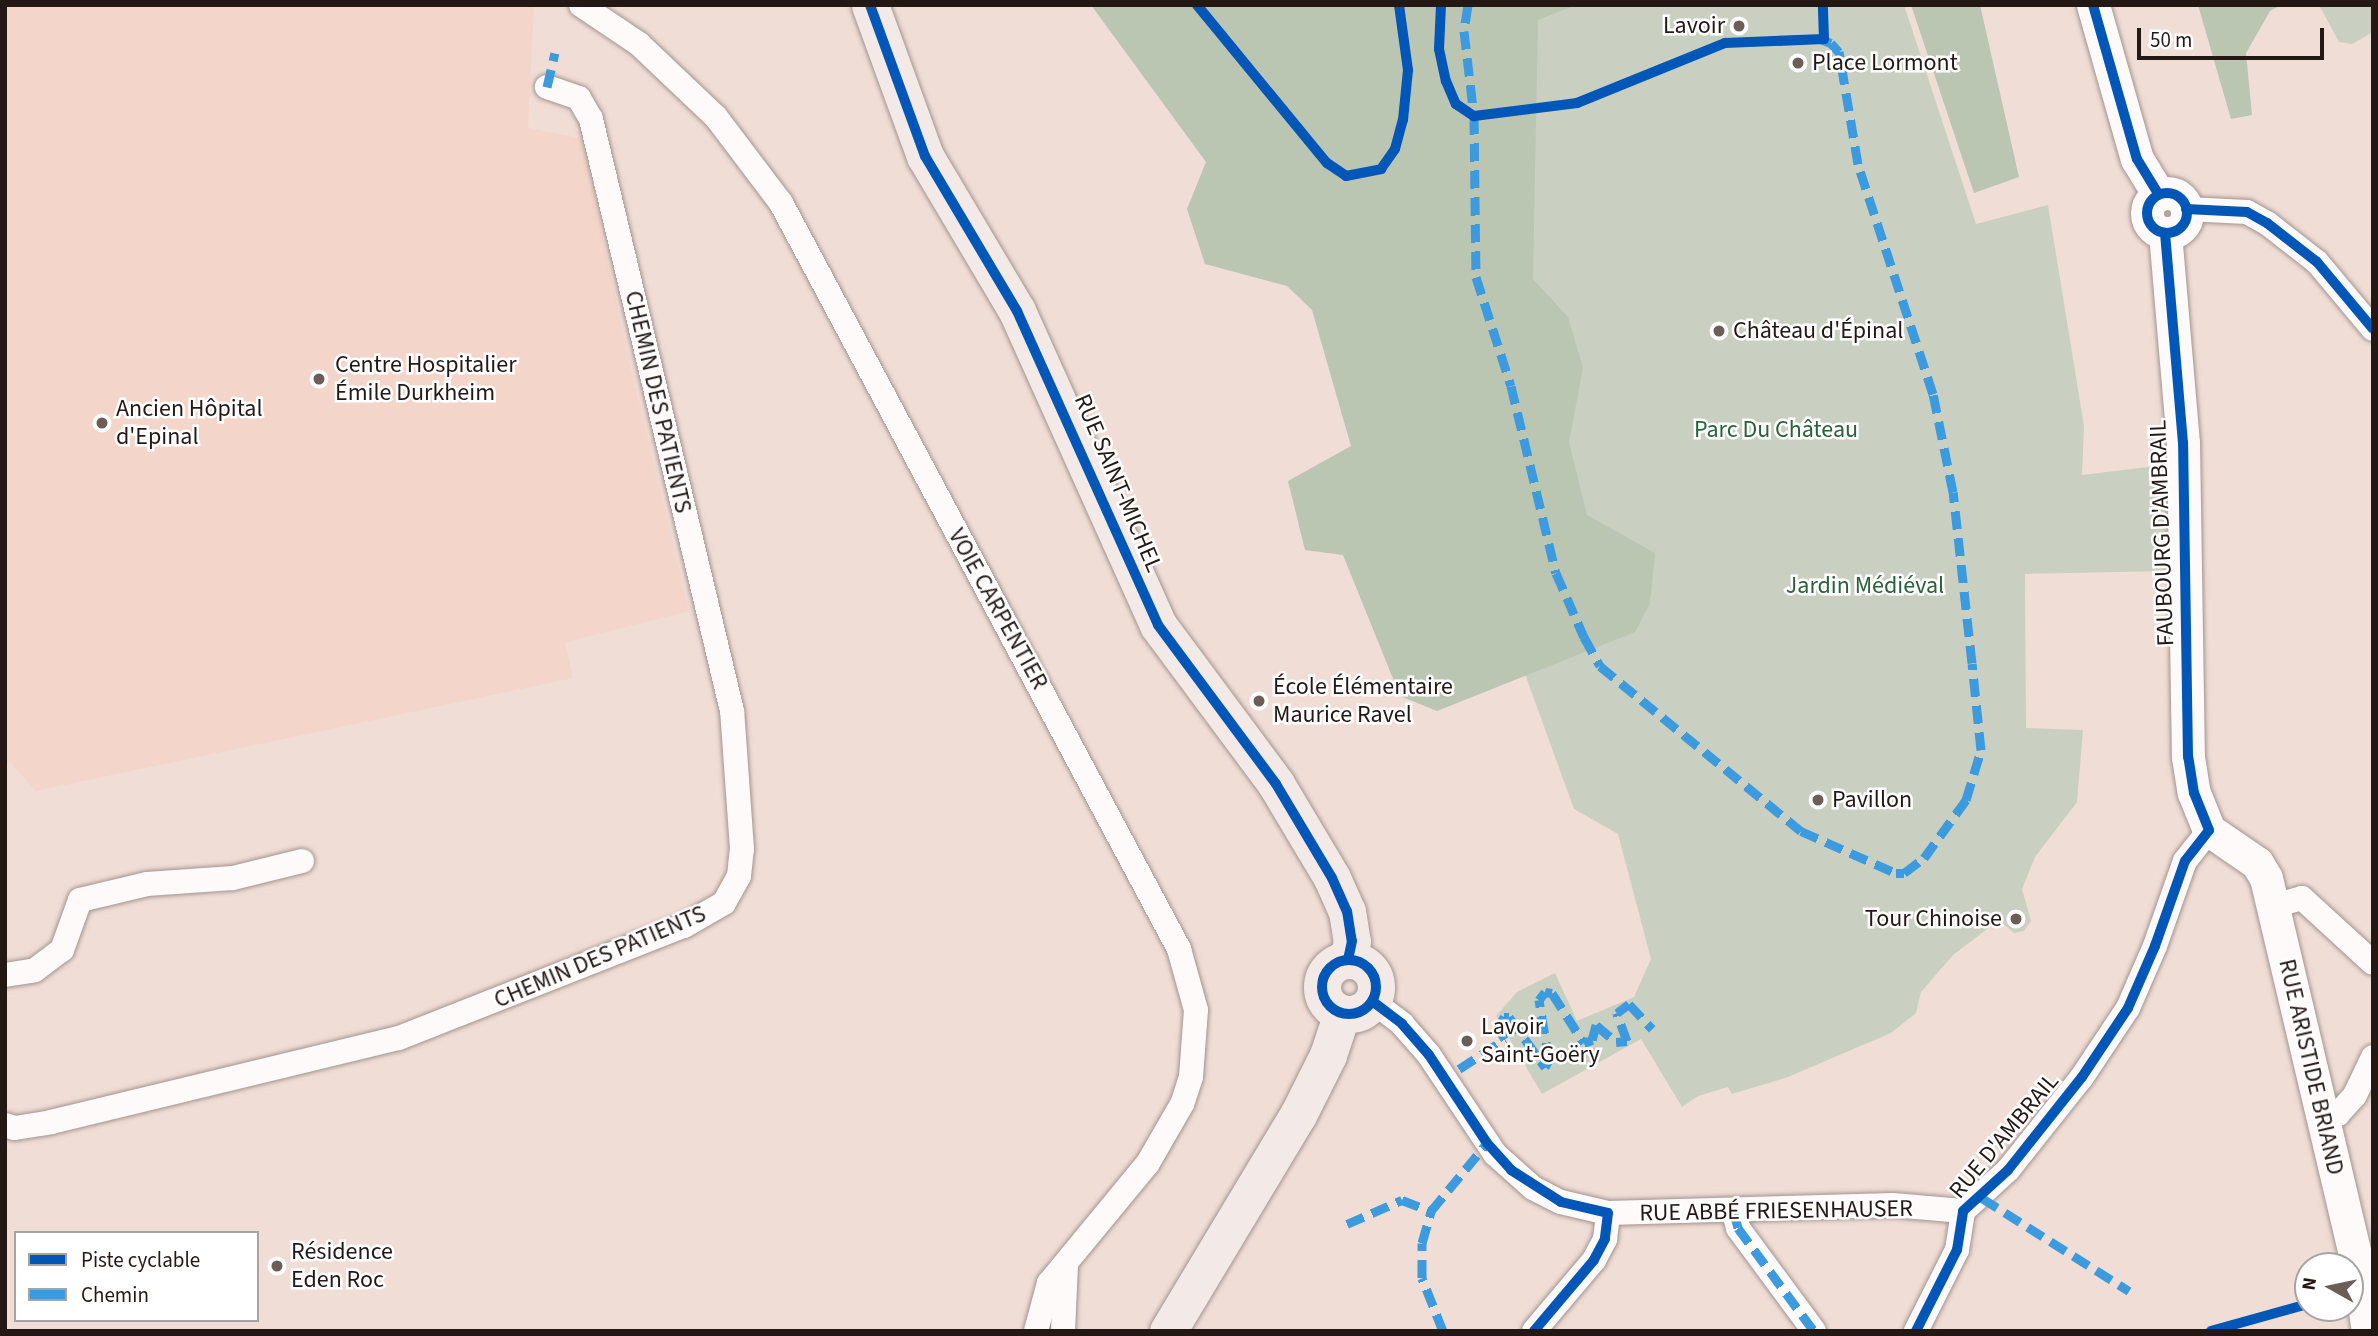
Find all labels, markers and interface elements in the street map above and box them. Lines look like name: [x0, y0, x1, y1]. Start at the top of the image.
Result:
place label: Lavoir: [1663, 12, 1725, 40]
scale bar: [2140, 14, 2327, 58]
marker: Lavoir: [1731, 18, 1747, 34]
text: 50 m: [2150, 25, 2192, 55]
place label: Place Lormont: [1812, 49, 1958, 77]
marker: Place Lormont: [1790, 55, 1806, 71]
street label: CHEMIN DES PATIENTS: [618, 288, 698, 516]
place label: Château d'Épinal: [1733, 317, 1903, 345]
marker: Château d'Épinal: [1711, 323, 1727, 339]
place label: Centre Hospitalier Émile Durkheim: [335, 351, 516, 407]
marker: Centre Hospitalier Émile Durkheim: [309, 369, 329, 389]
street label: RUE SAINT-MICHEL: [1068, 390, 1168, 576]
place label: Ancien Hôpital d'Epinal: [116, 395, 263, 451]
marker: Ancien Hôpital d'Epinal: [94, 415, 110, 431]
park label: Parc Du Château: [1694, 416, 1858, 444]
street label: FAUBOURG D'AMBRAIL: [2144, 419, 2180, 647]
street label: VOIE CARPENTIER: [942, 524, 1054, 694]
park label: Jardin Médiéval: [1786, 572, 1944, 600]
place label: École Élémentaire Maurice Ravel: [1273, 673, 1453, 729]
marker: École Élémentaire Maurice Ravel: [1251, 693, 1267, 709]
place label: Pavillon: [1832, 786, 1912, 814]
marker: Pavillon: [1810, 792, 1826, 808]
street label: CHEMIN DES PATIENTS: [490, 899, 710, 1015]
place label: Tour Chinoise: [1865, 905, 2002, 933]
marker: Tour Chinoise: [2008, 911, 2024, 927]
street label: RUE ARISTIDE BRIAND: [2272, 956, 2350, 1178]
place label: Lavoir Saint-Goëry: [1481, 1013, 1600, 1069]
marker: Lavoir Saint-Goëry: [1459, 1033, 1475, 1049]
street label: RUE D'AMBRAIL: [1943, 1067, 2065, 1205]
street label: RUE ABBÉ FRIESENHAUSER: [1639, 1194, 1913, 1228]
legend: [14, 1231, 259, 1322]
place label: Résidence Eden Roc: [291, 1238, 393, 1294]
text: Piste cyclable: [81, 1245, 200, 1275]
north arrow: [2294, 1252, 2364, 1322]
marker: Résidence Eden Roc: [269, 1258, 285, 1274]
text: N: [2295, 1276, 2324, 1292]
text: Chemin: [81, 1280, 149, 1310]

